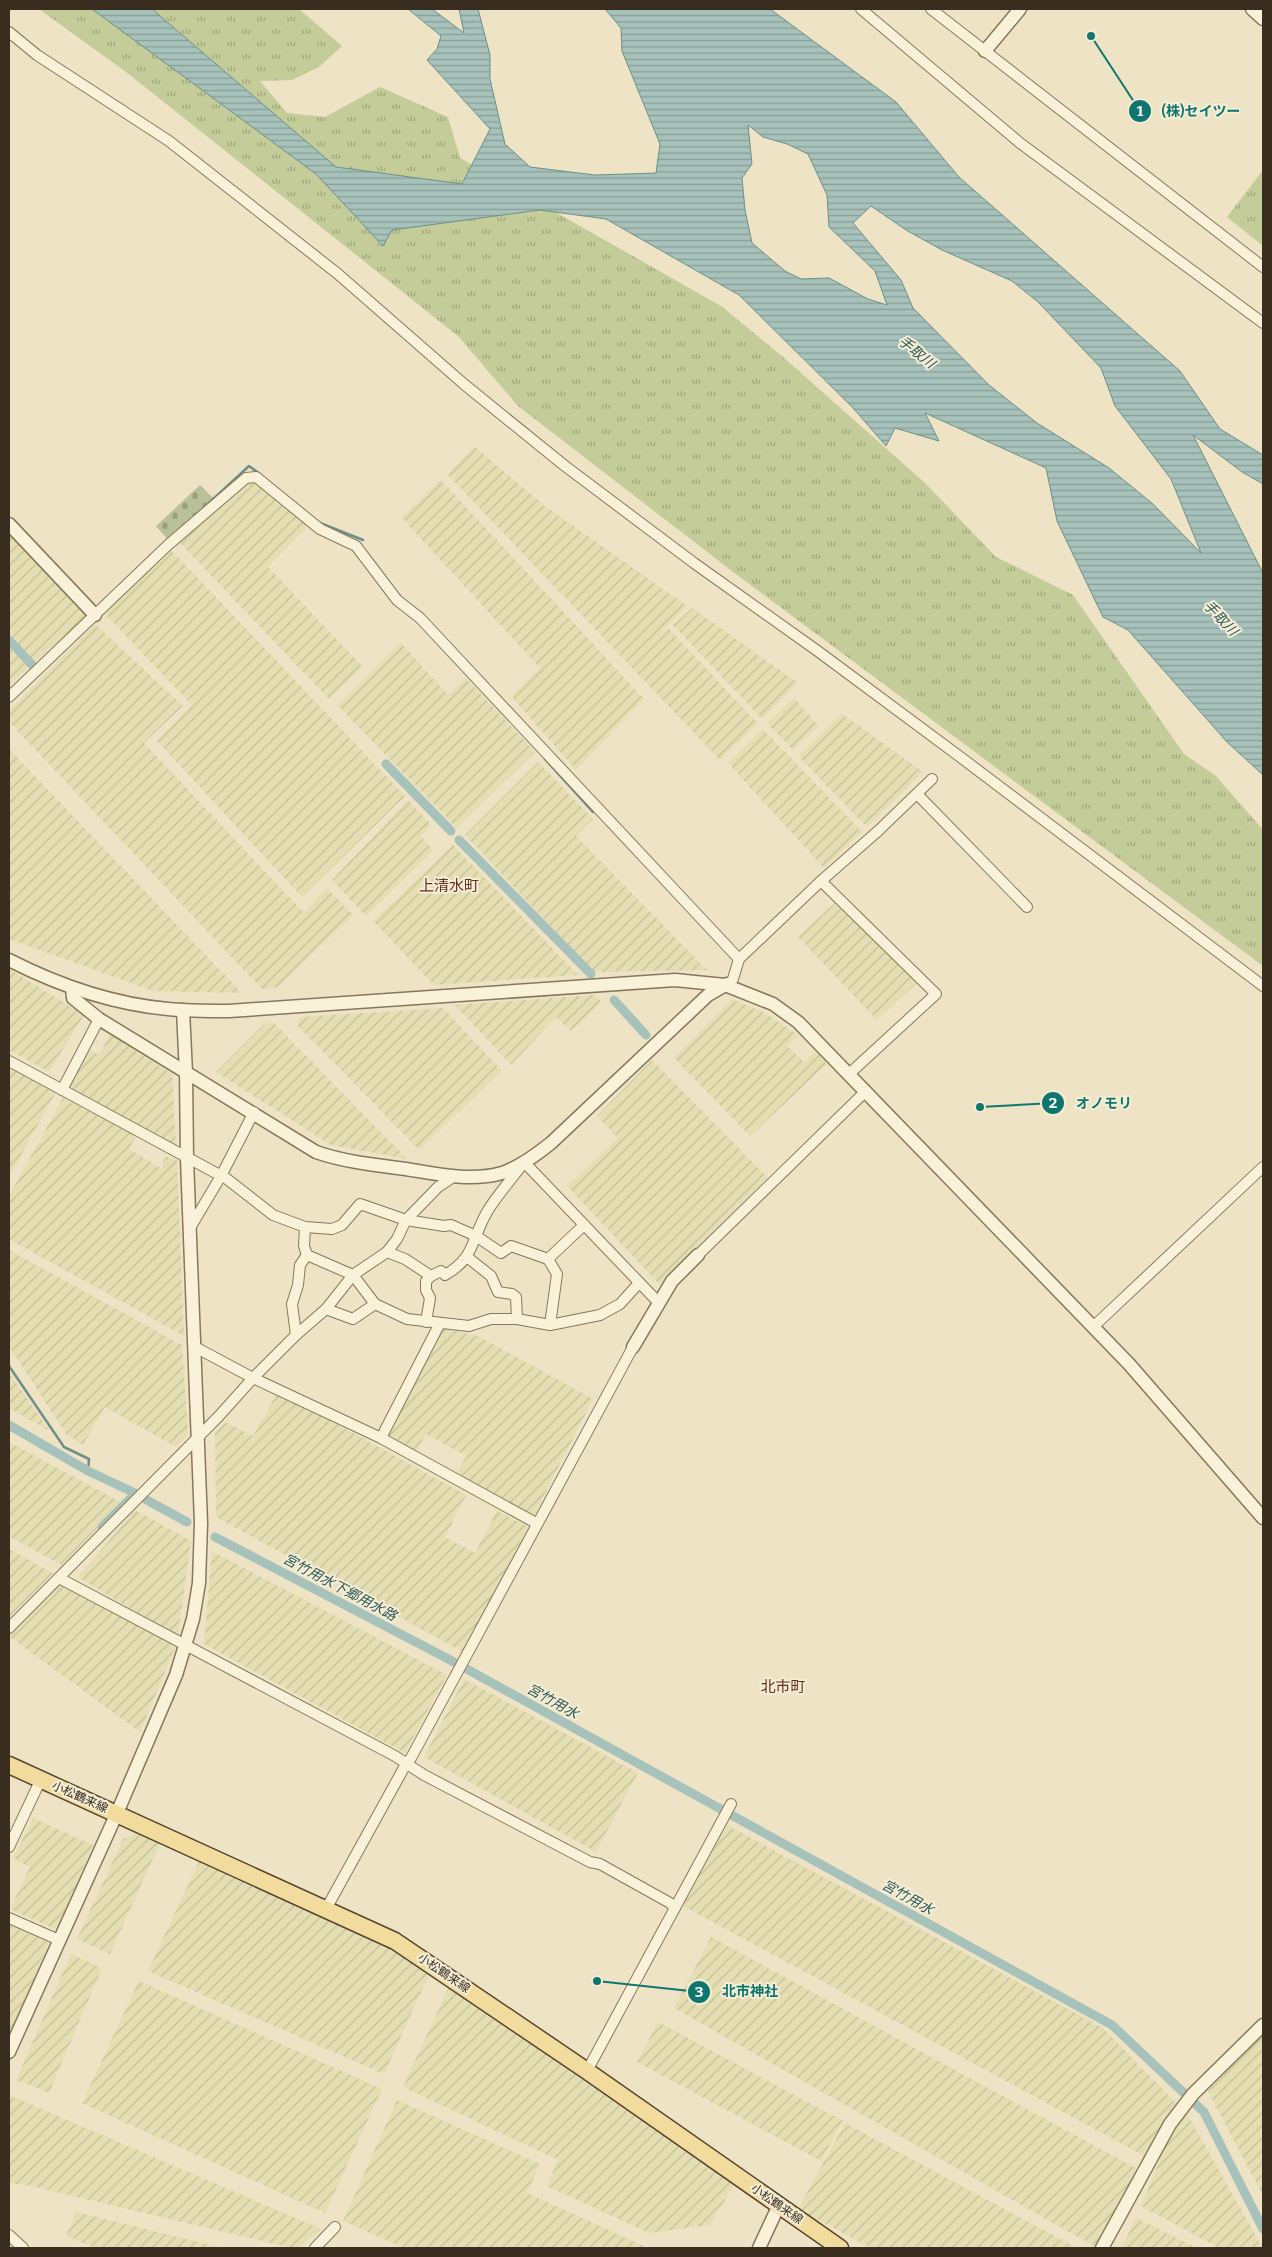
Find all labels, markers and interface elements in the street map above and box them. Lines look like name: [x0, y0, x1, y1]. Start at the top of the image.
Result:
callout: (株)セイツー: [1127, 97, 1251, 126]
text: 1: [1137, 102, 1144, 120]
text: (株)セイツー: [1162, 102, 1240, 120]
water label: 手取川: [895, 333, 940, 373]
water label: 手取川: [1200, 597, 1243, 641]
district label: 上清水町: [419, 877, 479, 895]
callout: オノモリ: [1041, 1089, 1142, 1118]
text: 2: [1049, 1094, 1057, 1112]
text: オノモリ: [1076, 1095, 1132, 1112]
water label: 宮竹用水下郷用水路: [280, 1550, 400, 1625]
district label: 北市町: [760, 1678, 806, 1696]
water label: 宮竹用水: [524, 1680, 583, 1723]
street label: 小松鶴来線: [50, 1778, 110, 1816]
water label: 宮竹用水: [879, 1876, 938, 1919]
street label: 小松鶴来線: [415, 1950, 473, 1996]
callout: 北市神社: [687, 1977, 788, 2006]
text: 3: [695, 1983, 703, 2001]
text: 北市神社: [722, 1983, 778, 2000]
street label: 小松鶴来線: [748, 2181, 806, 2227]

